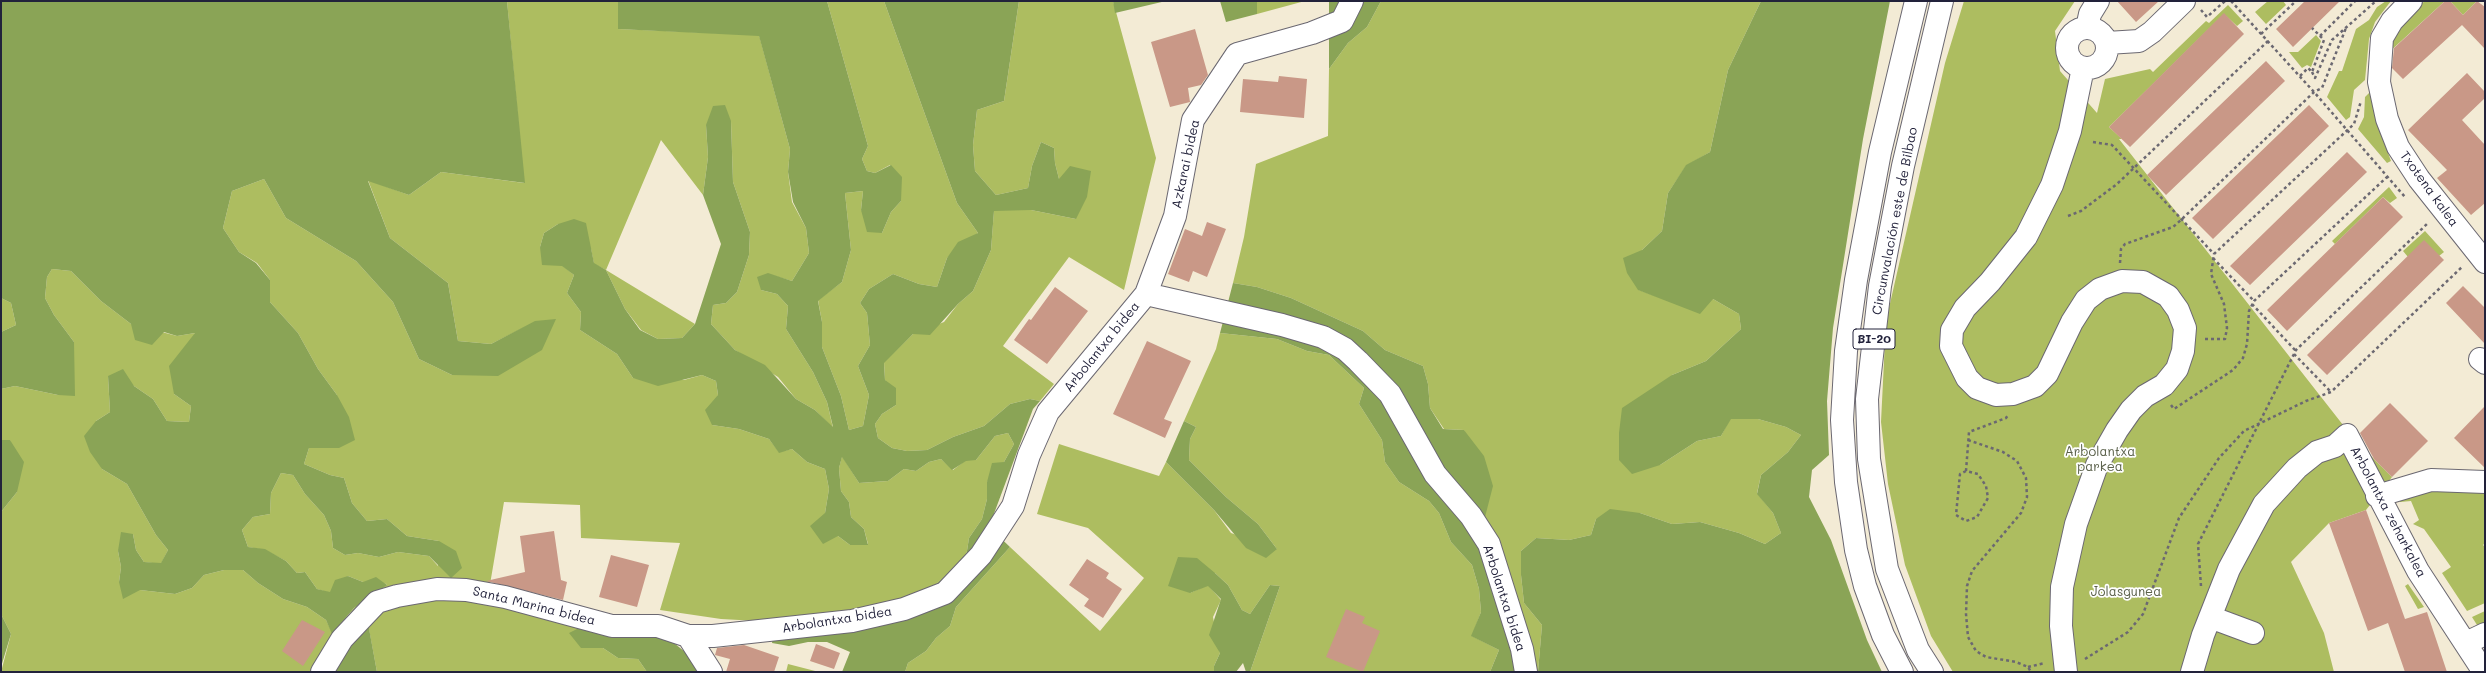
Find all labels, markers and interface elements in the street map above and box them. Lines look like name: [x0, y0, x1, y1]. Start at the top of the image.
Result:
street label: Azkarai bidea: [1169, 118, 1203, 210]
street label: Circunvalación este de Bilbao: [1869, 126, 1921, 316]
street label: Txotena kalea: [2396, 148, 2462, 230]
street label: Arbolantxa bidea: [1061, 299, 1143, 395]
road number: BI-20: [1853, 329, 1895, 349]
park label: Arbolantxa parkea: [2065, 444, 2135, 475]
street label: Arbolantxa zeharkalea: [2347, 444, 2429, 580]
street label: Arbolantxa bidea: [1479, 543, 1529, 653]
street label: Santa Marina bidea: [471, 583, 597, 629]
park label: Jolasgunea: [2091, 584, 2161, 600]
street label: Arbolantxa bidea: [781, 604, 893, 636]

